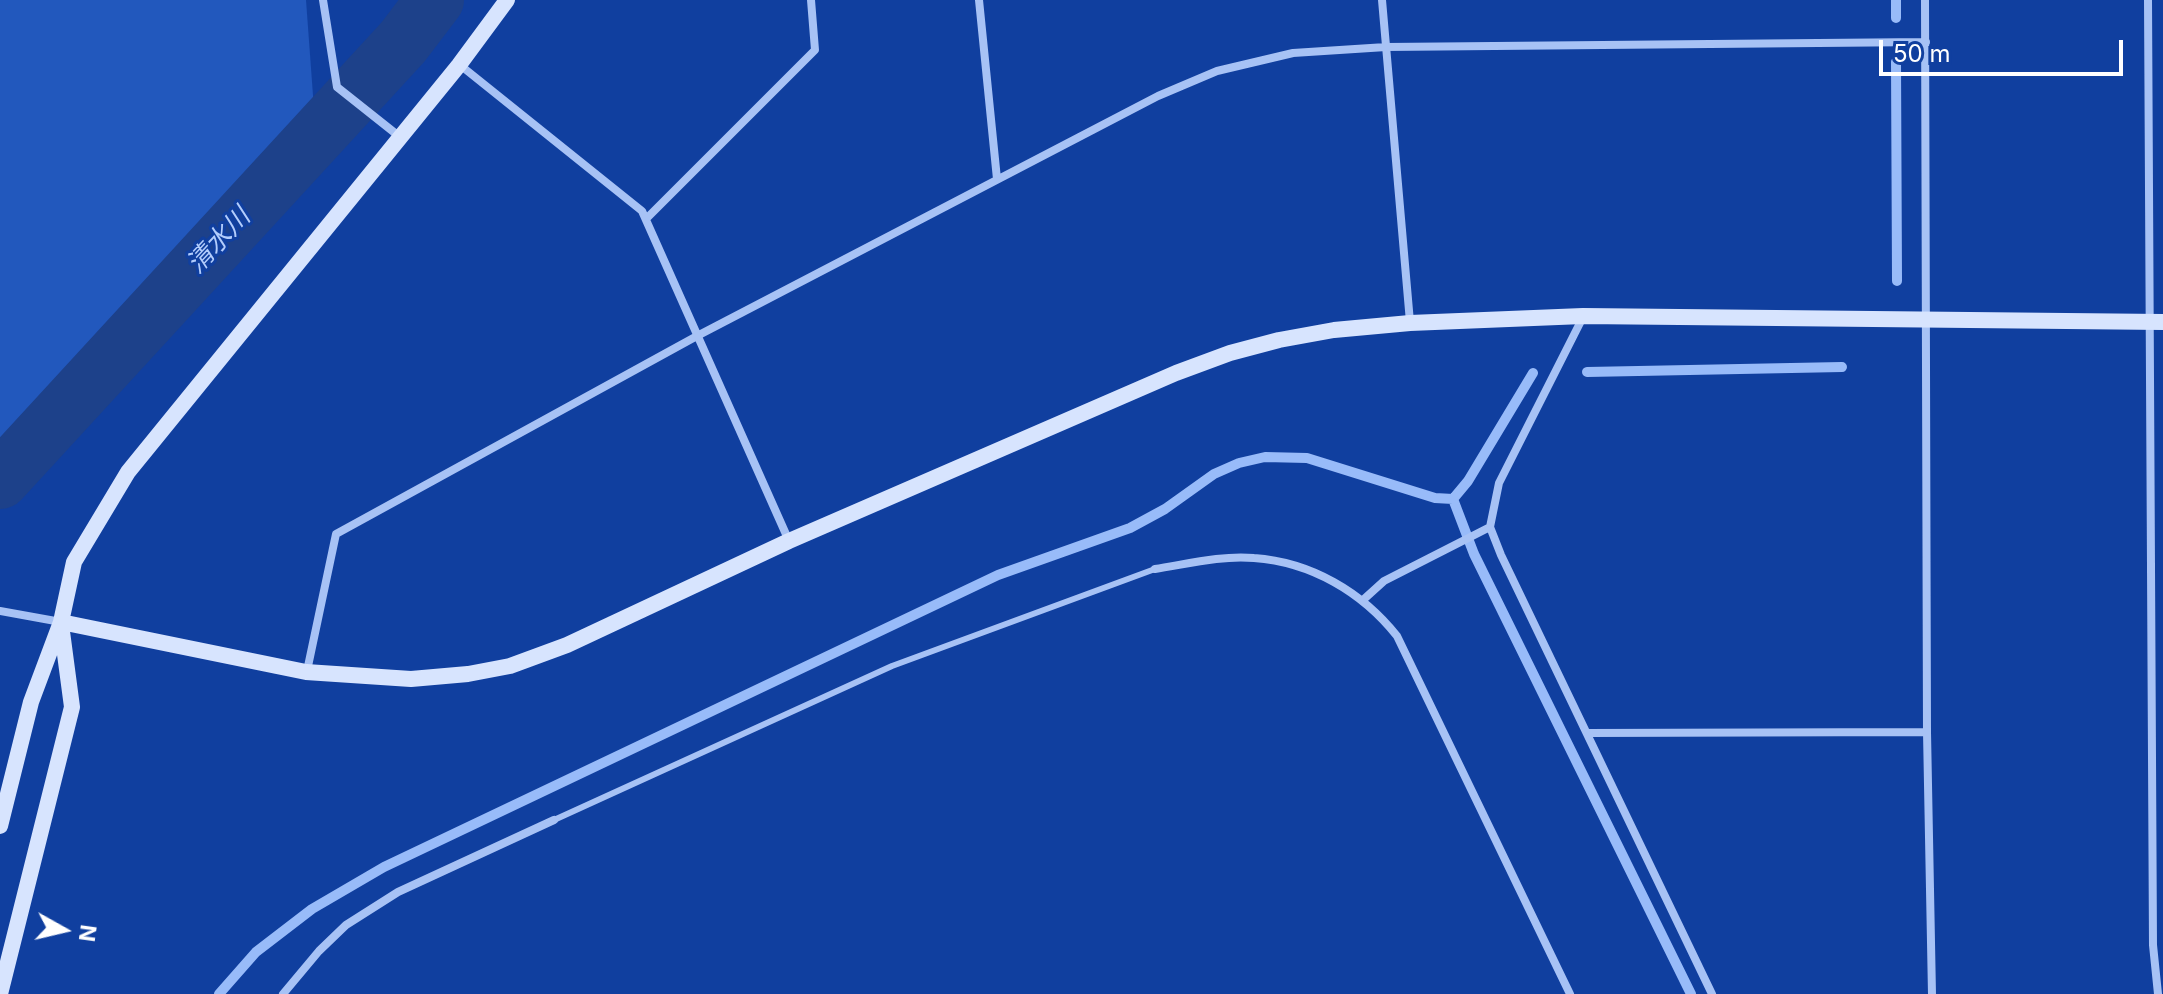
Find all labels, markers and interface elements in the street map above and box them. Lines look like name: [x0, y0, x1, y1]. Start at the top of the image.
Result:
scale bar: [1883, 24, 2127, 74]
text: 50 m: [1893, 39, 1951, 68]
water label: 清水川: [181, 202, 257, 280]
north arrow: [24, 890, 104, 970]
text: N: [74, 923, 102, 943]

